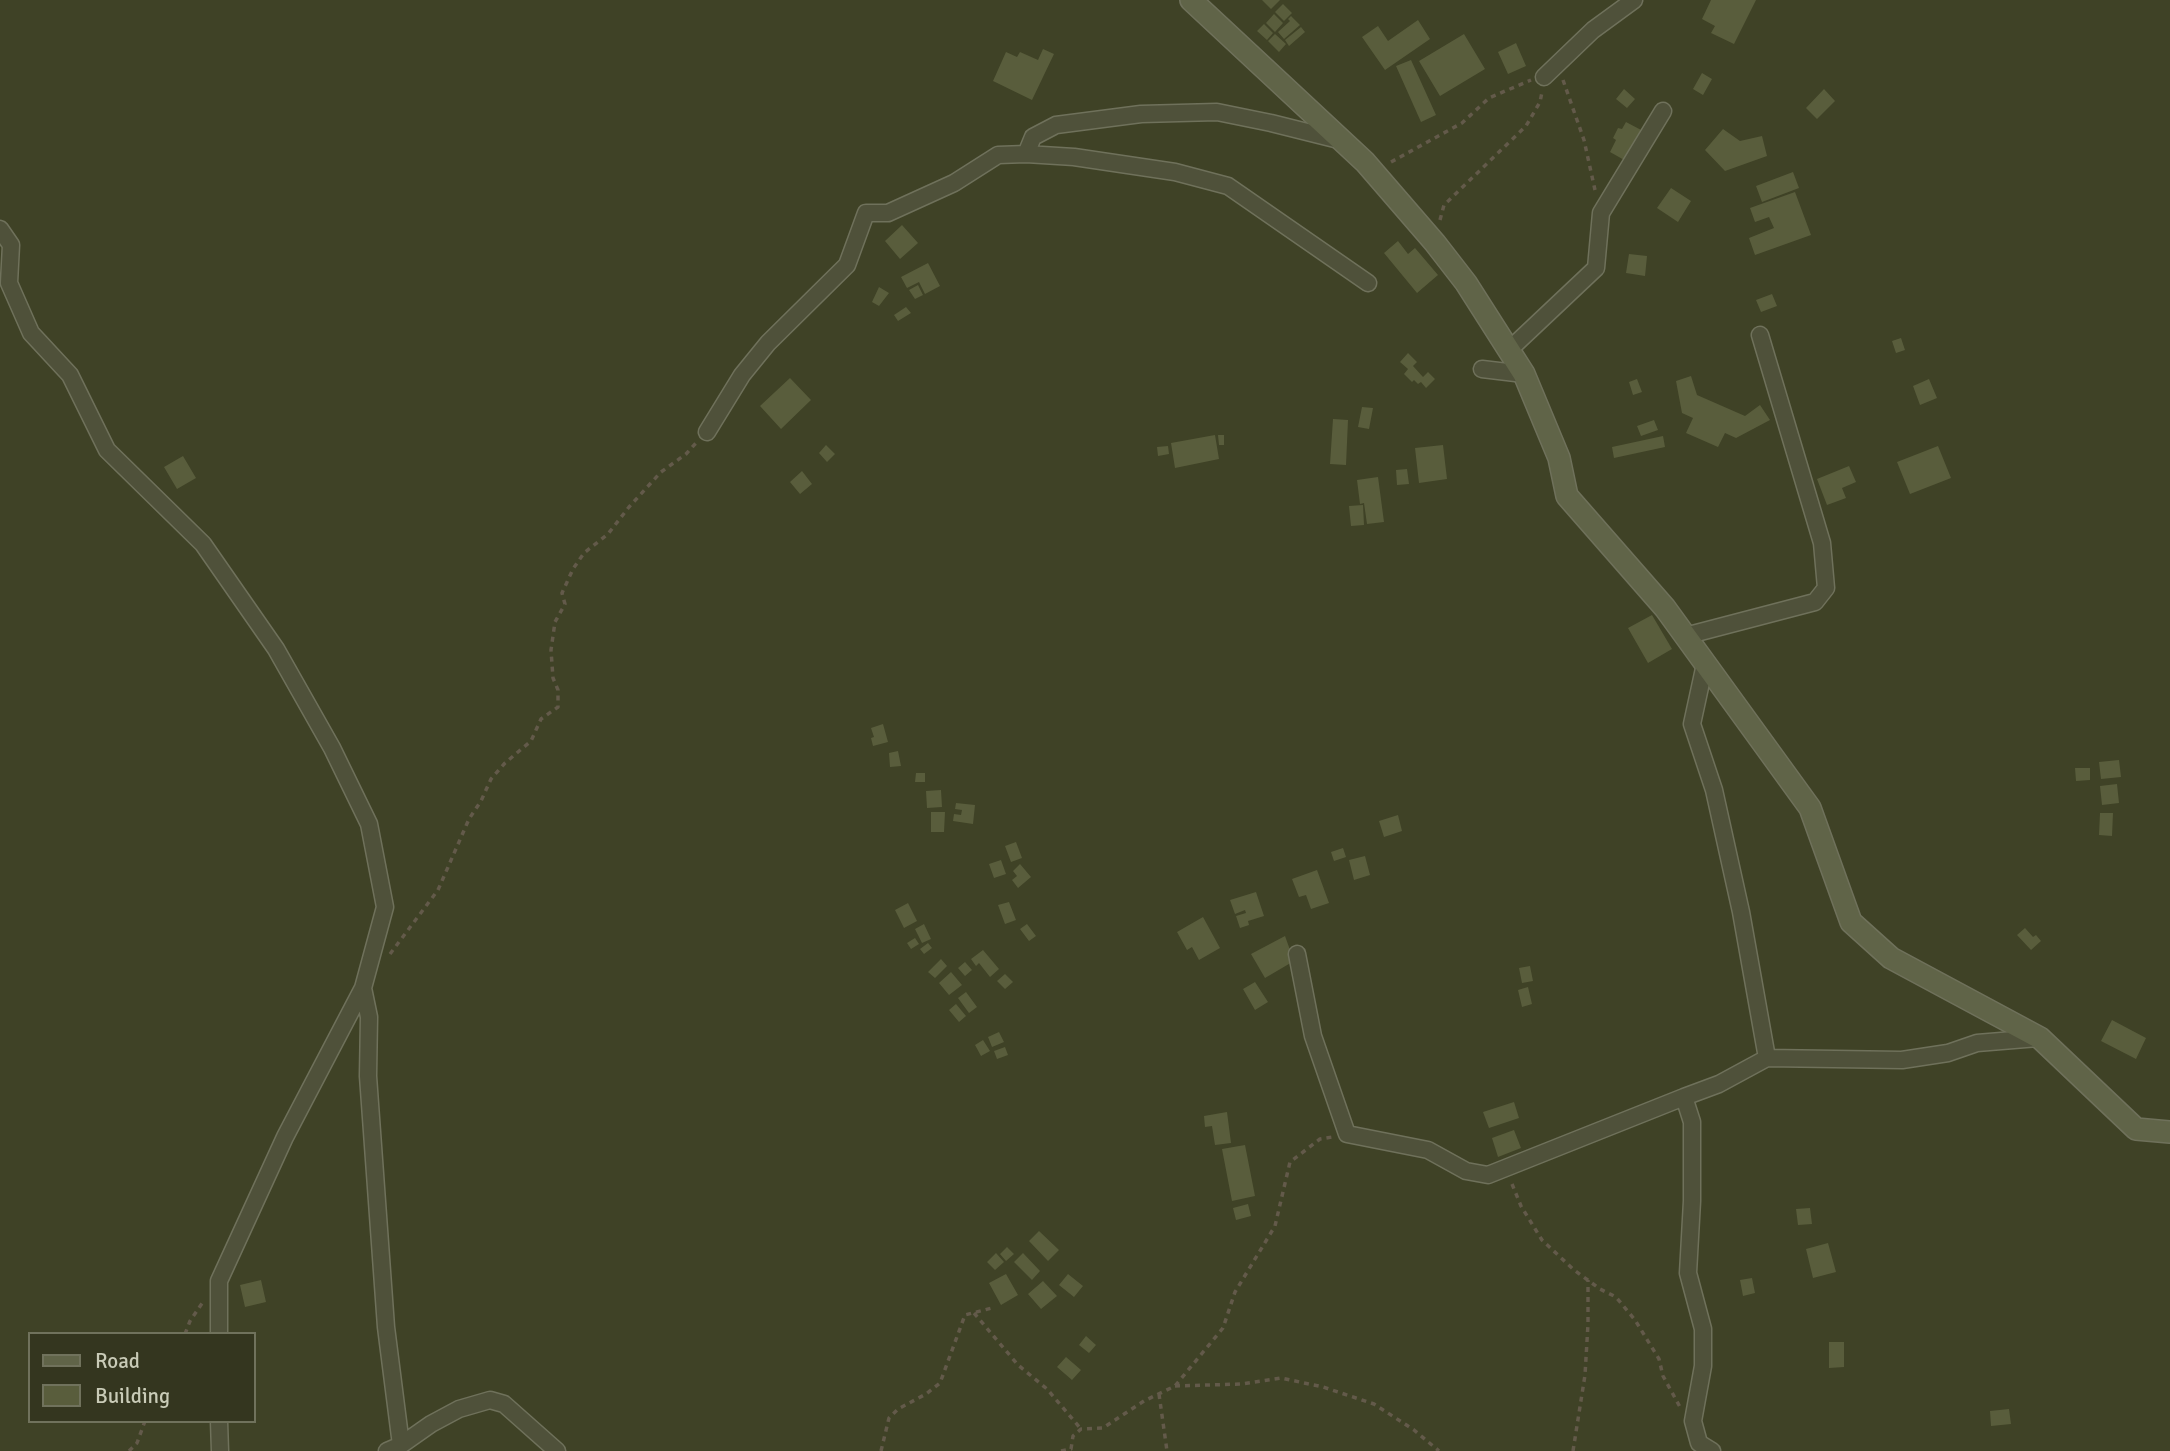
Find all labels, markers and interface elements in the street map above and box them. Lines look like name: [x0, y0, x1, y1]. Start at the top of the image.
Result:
legend: [28, 1332, 256, 1423]
text: Road: [95, 1348, 140, 1374]
text: Building: [95, 1383, 170, 1409]

